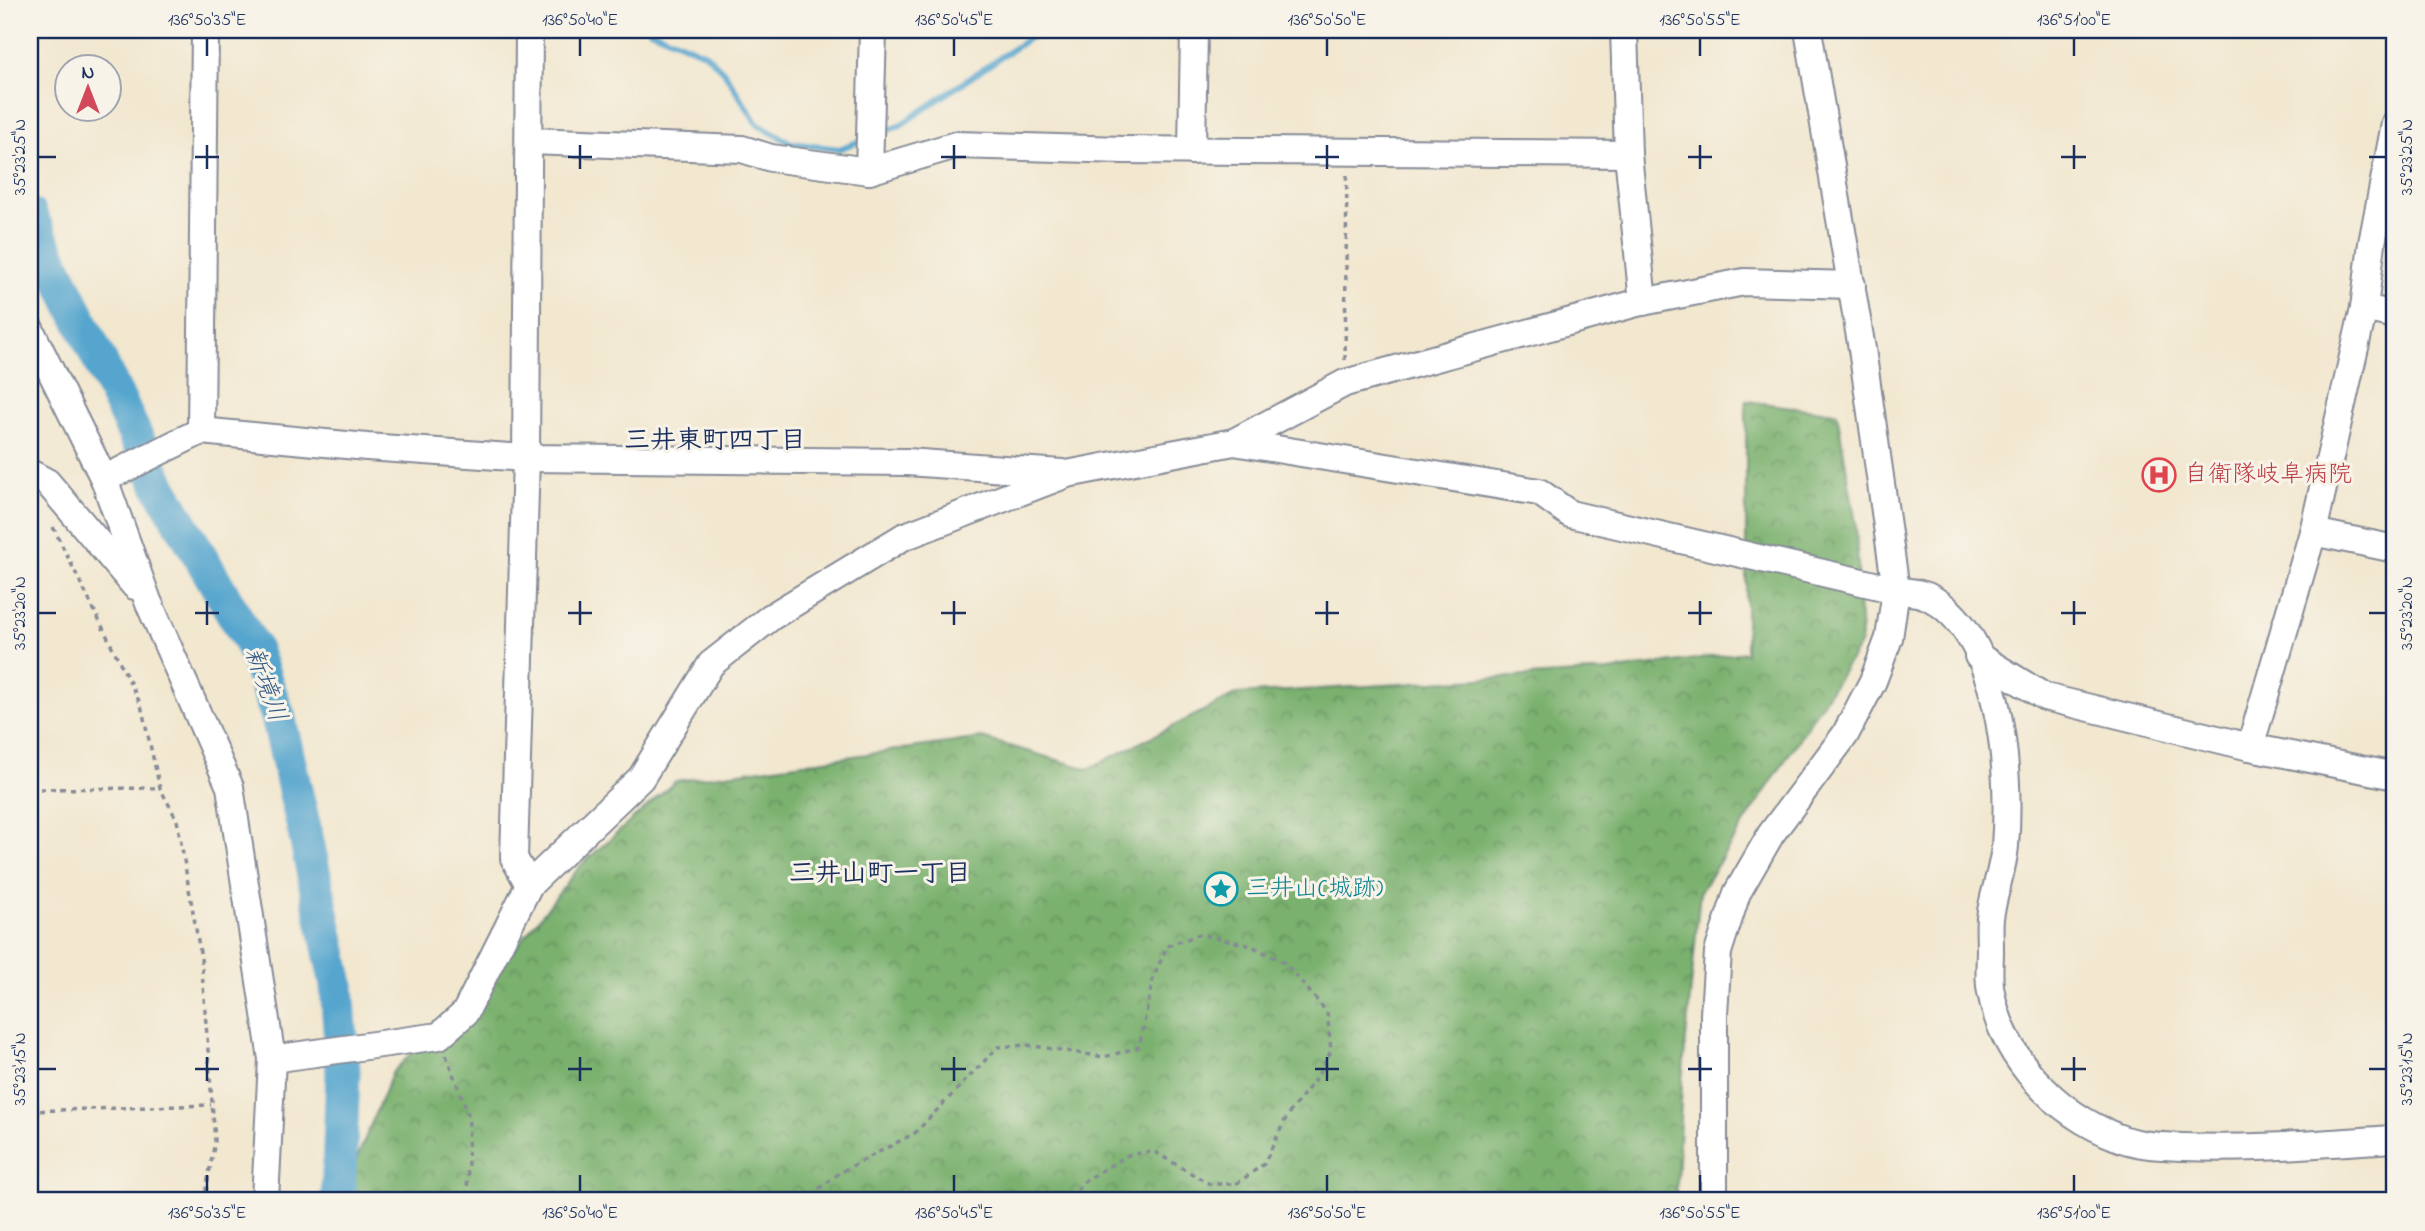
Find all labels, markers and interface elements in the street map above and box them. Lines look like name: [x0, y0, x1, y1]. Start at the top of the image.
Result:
text: 136°50'35"E: [168, 8, 246, 34]
text: 136°50'40"E: [542, 8, 618, 34]
text: 136°50'45"E: [915, 8, 993, 34]
text: 136°50'50"E: [1287, 8, 1367, 34]
text: 136°50'55"E: [1659, 8, 1741, 34]
text: 136°51'00"E: [2037, 8, 2111, 34]
north arrow: [52, 52, 122, 122]
text: N: [82, 60, 95, 87]
text: 35°23'25"N: [8, 119, 34, 195]
text: 35°23'25"N: [2395, 119, 2421, 195]
district label: 三井東町四丁目: [624, 423, 806, 461]
hospital icon: 自衛隊岐阜病院: [2140, 456, 2178, 494]
place label: 自衛隊岐阜病院: [2184, 458, 2352, 493]
text: 35°23'20"N: [8, 576, 34, 650]
text: 35°23'20"N: [2395, 576, 2421, 650]
water label: 新境川: [233, 642, 295, 728]
district label: 三井山町一丁目: [789, 856, 971, 894]
place icon: 三井山(城跡): [1202, 870, 1240, 908]
place label: 三井山(城跡): [1246, 872, 1383, 907]
text: 35°23'15"N: [8, 1032, 34, 1106]
text: 35°23'15"N: [2395, 1032, 2421, 1106]
text: 136°50'35"E: [168, 1201, 246, 1227]
text: 136°50'40"E: [542, 1201, 618, 1227]
text: 136°50'45"E: [915, 1201, 993, 1227]
text: 136°50'50"E: [1287, 1201, 1367, 1227]
text: 136°50'55"E: [1659, 1201, 1741, 1227]
text: 136°51'00"E: [2037, 1201, 2111, 1227]

